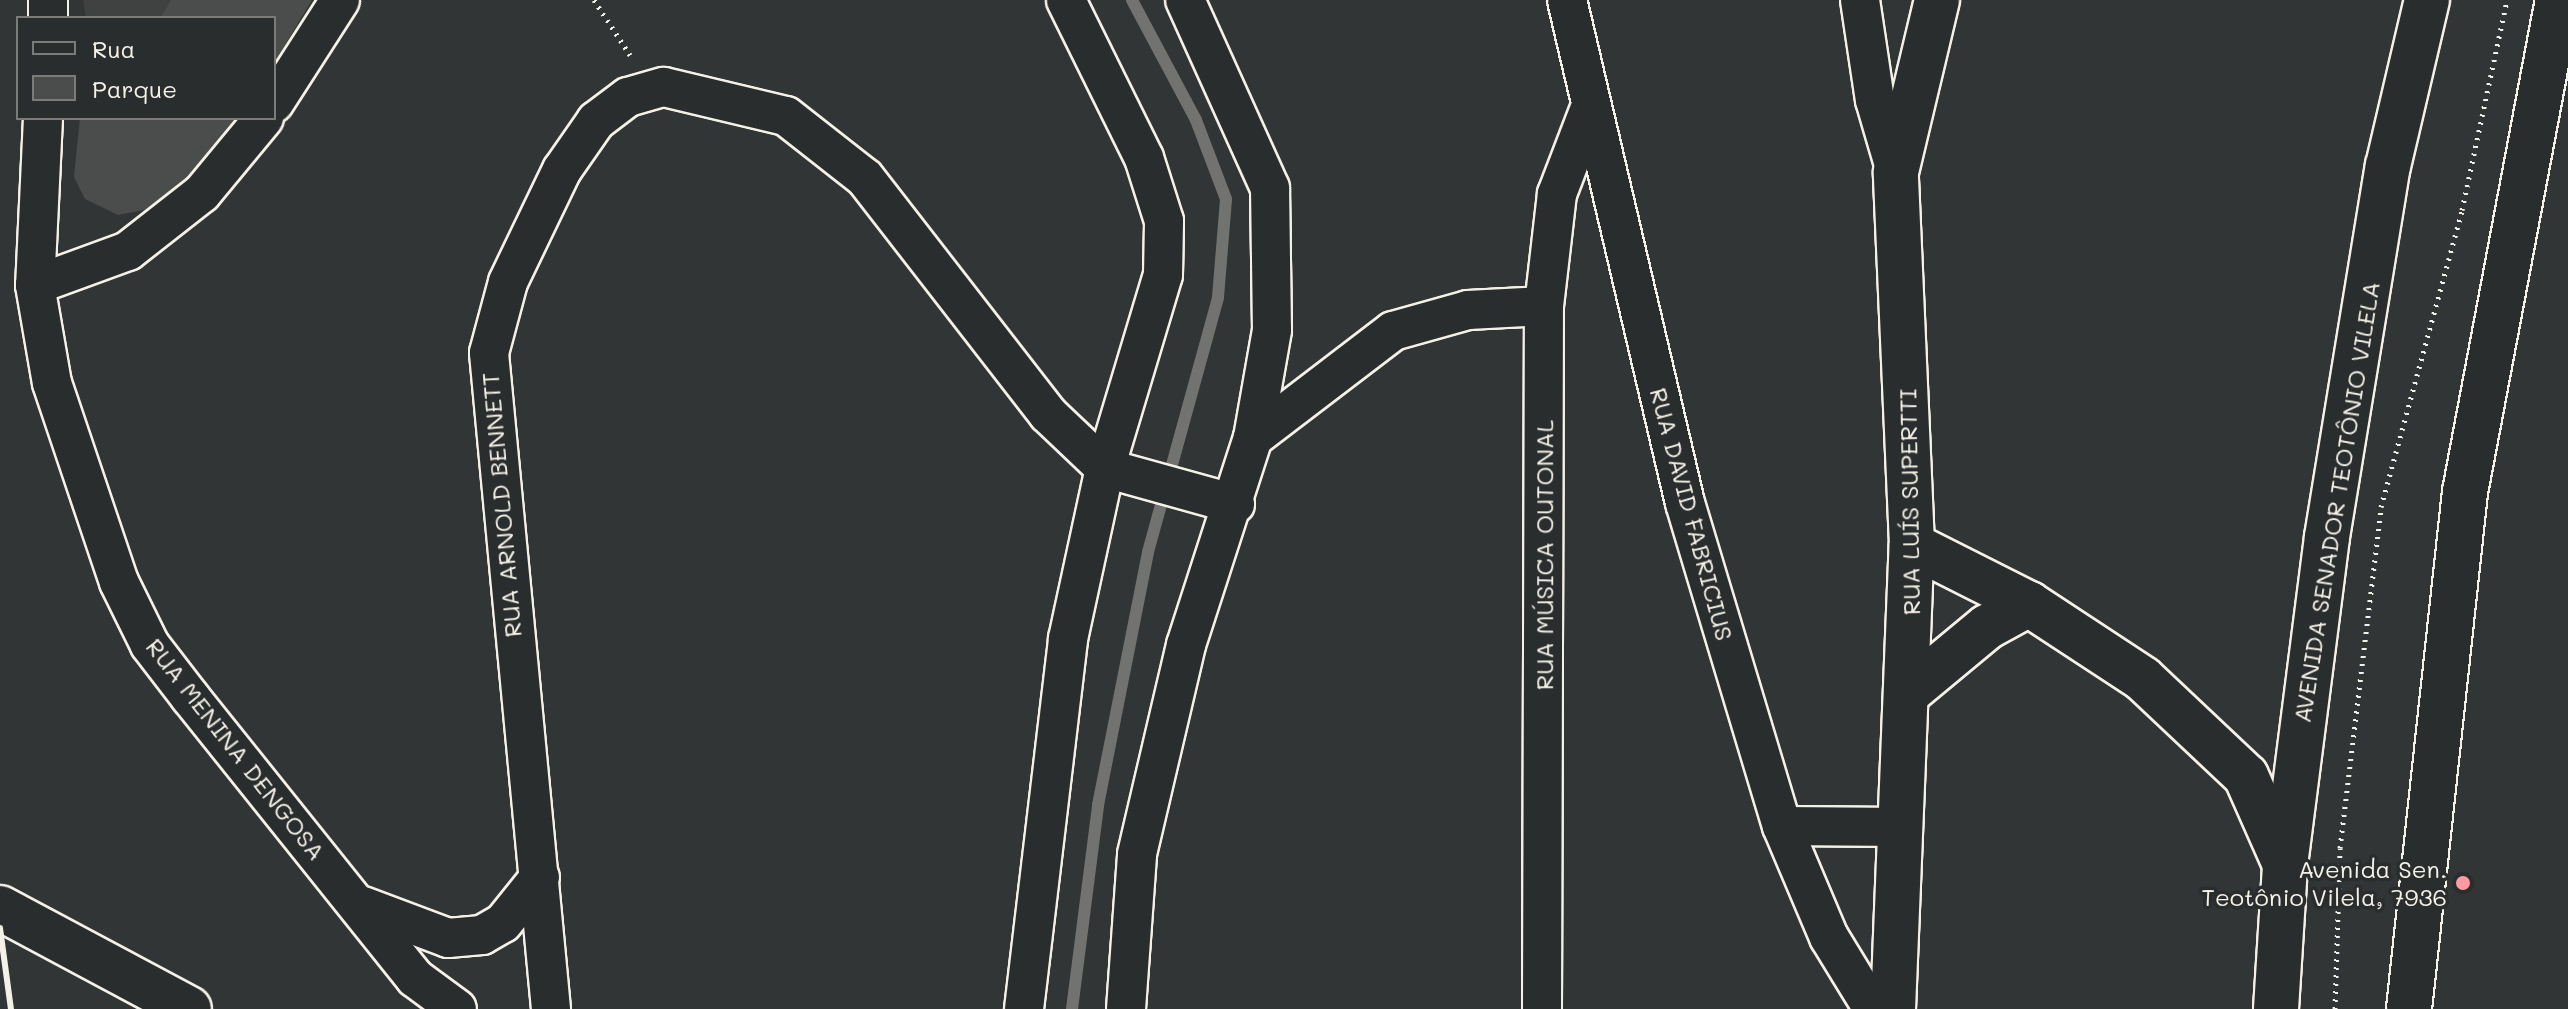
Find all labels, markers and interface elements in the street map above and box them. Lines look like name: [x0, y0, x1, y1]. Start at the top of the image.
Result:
legend: [16, 16, 276, 120]
text: Rua: [92, 33, 135, 64]
text: Parque: [92, 73, 177, 104]
street label: AVENIDA SENADOR TEOTÔNIO VILELA: [2287, 279, 2385, 725]
street label: RUA ARNOLD BENNETT: [475, 371, 527, 639]
street label: RUA DAVID FABRICIUS: [1644, 384, 1740, 644]
street label: RUA LUÍS SUPERTTI: [1893, 388, 1925, 616]
street label: RUA MÚSICA OUTONAL: [1530, 420, 1558, 690]
street label: RUA MENINA DENGOSA: [140, 632, 332, 866]
place label: Avenida Sen. Teotônio Vilela, 7936: [2202, 855, 2447, 911]
marker: Avenida Sen. Teotônio Vilela, 7936: [2454, 874, 2472, 892]

